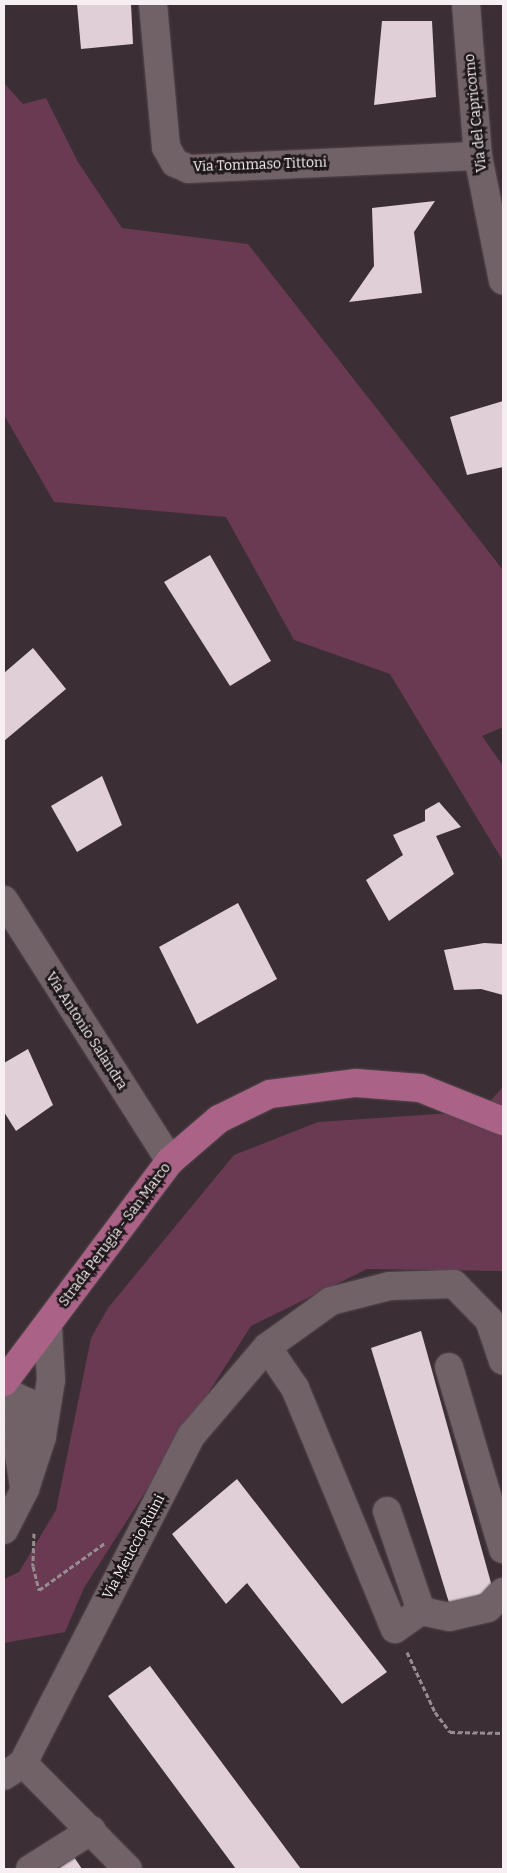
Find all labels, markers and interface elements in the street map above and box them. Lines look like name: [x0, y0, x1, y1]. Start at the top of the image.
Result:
street label: Via del Capricorno: [461, 53, 491, 173]
street label: Via Tommaso Tittoni: [193, 154, 327, 176]
street label: Via Antonio Salandra: [42, 969, 130, 1093]
street label: Strada Perugia - San Marco: [56, 1160, 174, 1310]
street label: Via Meuccio Ruini: [99, 1492, 169, 1602]

